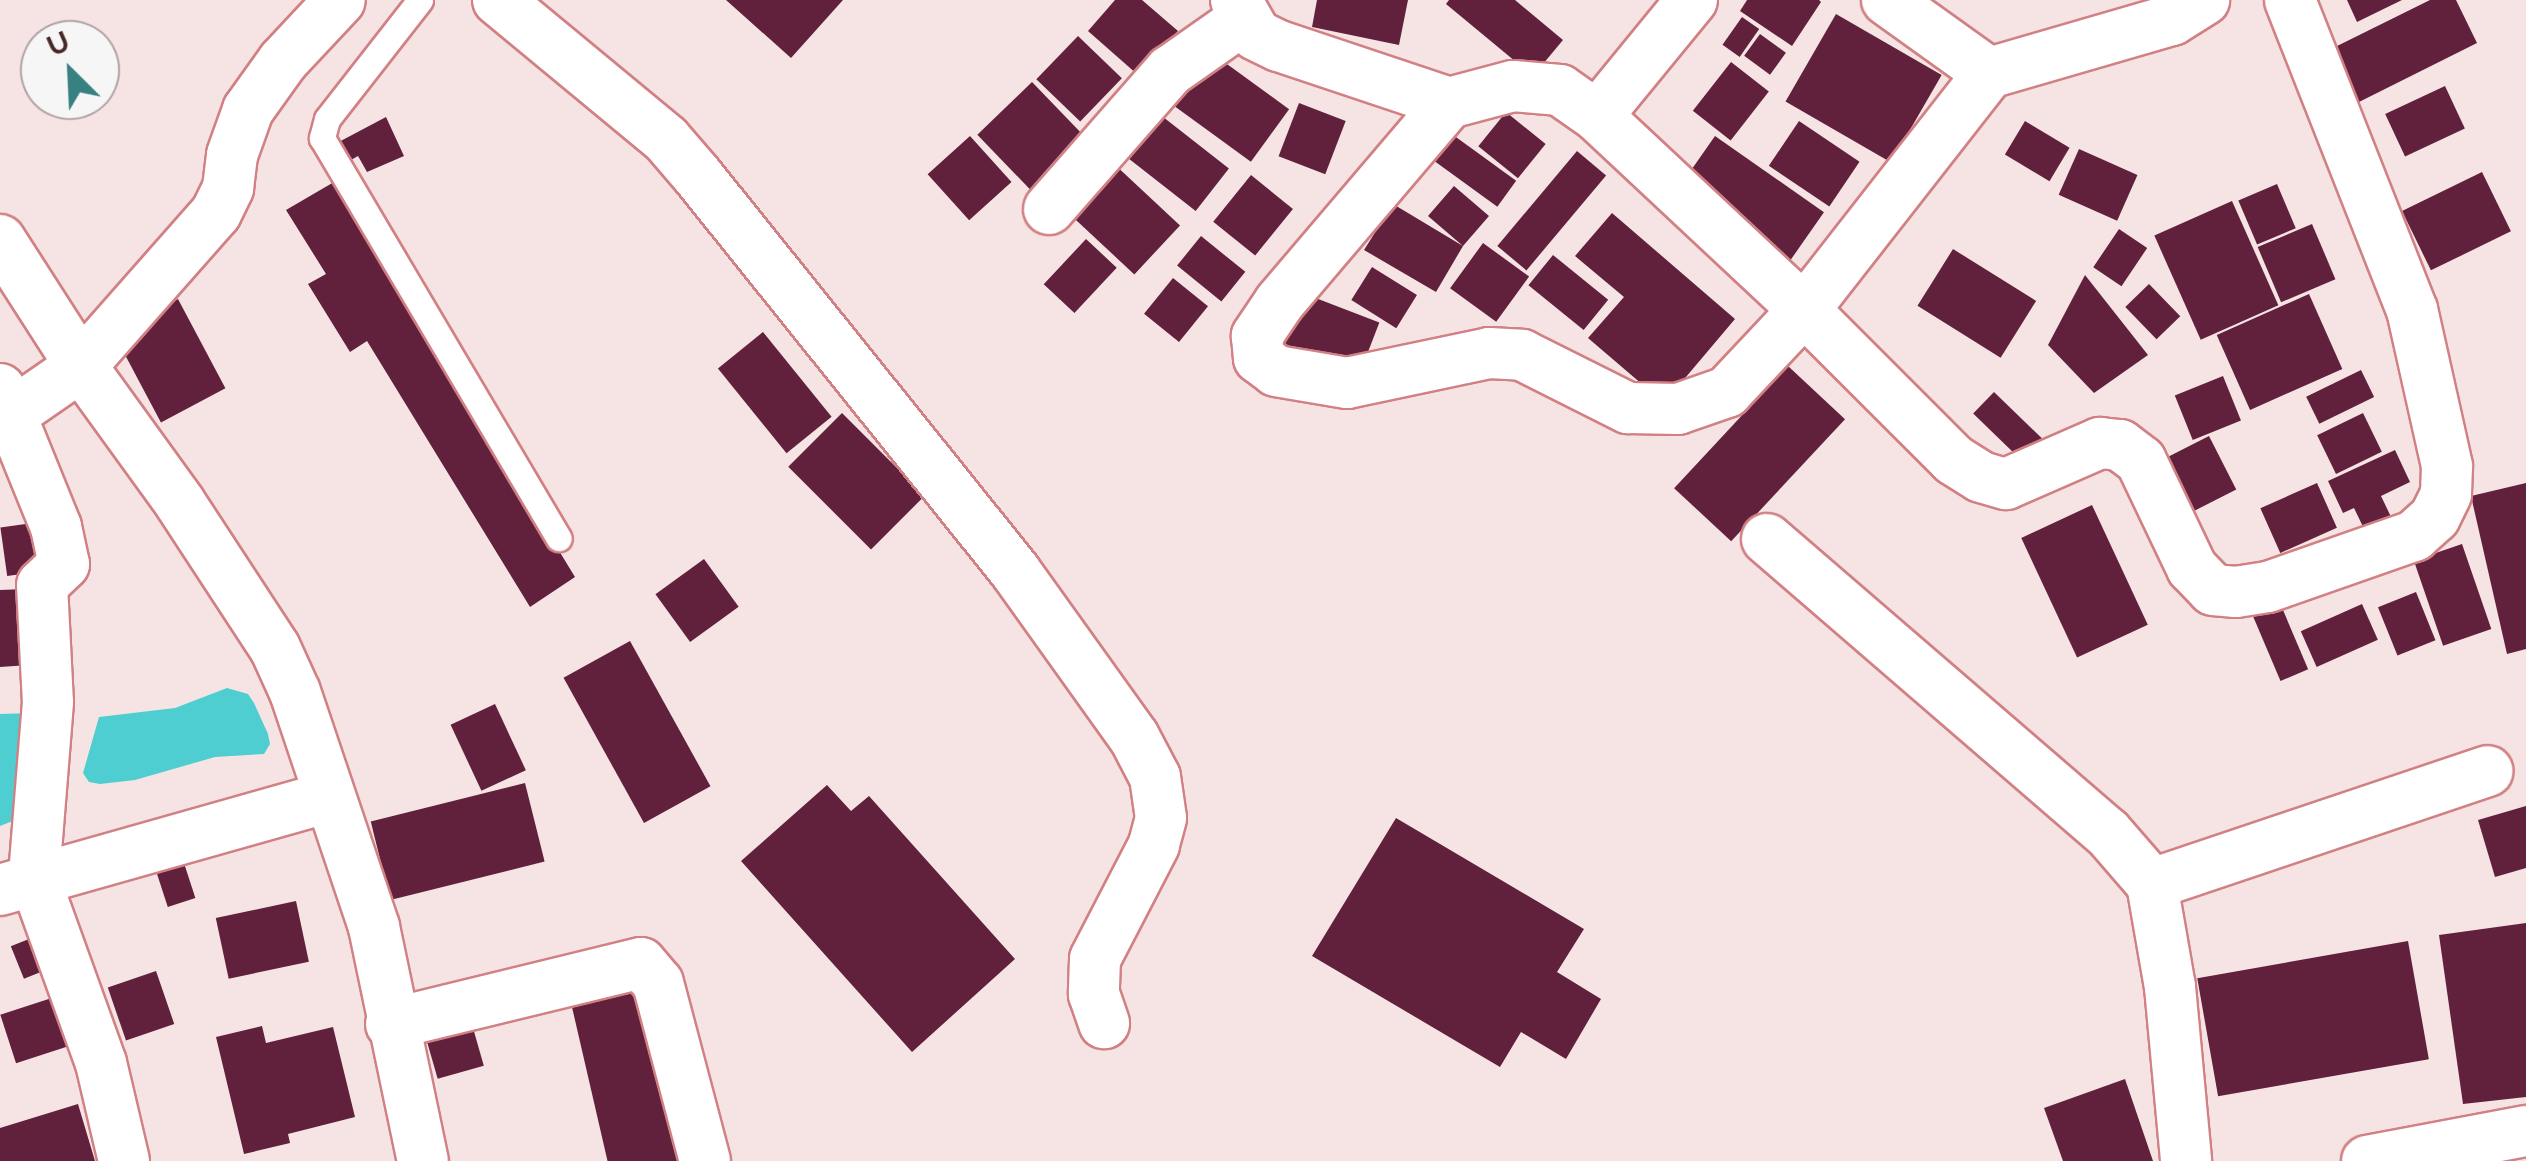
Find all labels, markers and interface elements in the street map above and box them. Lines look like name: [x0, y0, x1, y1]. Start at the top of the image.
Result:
north arrow: [20, 20, 120, 120]
text: U: [42, 25, 75, 63]

